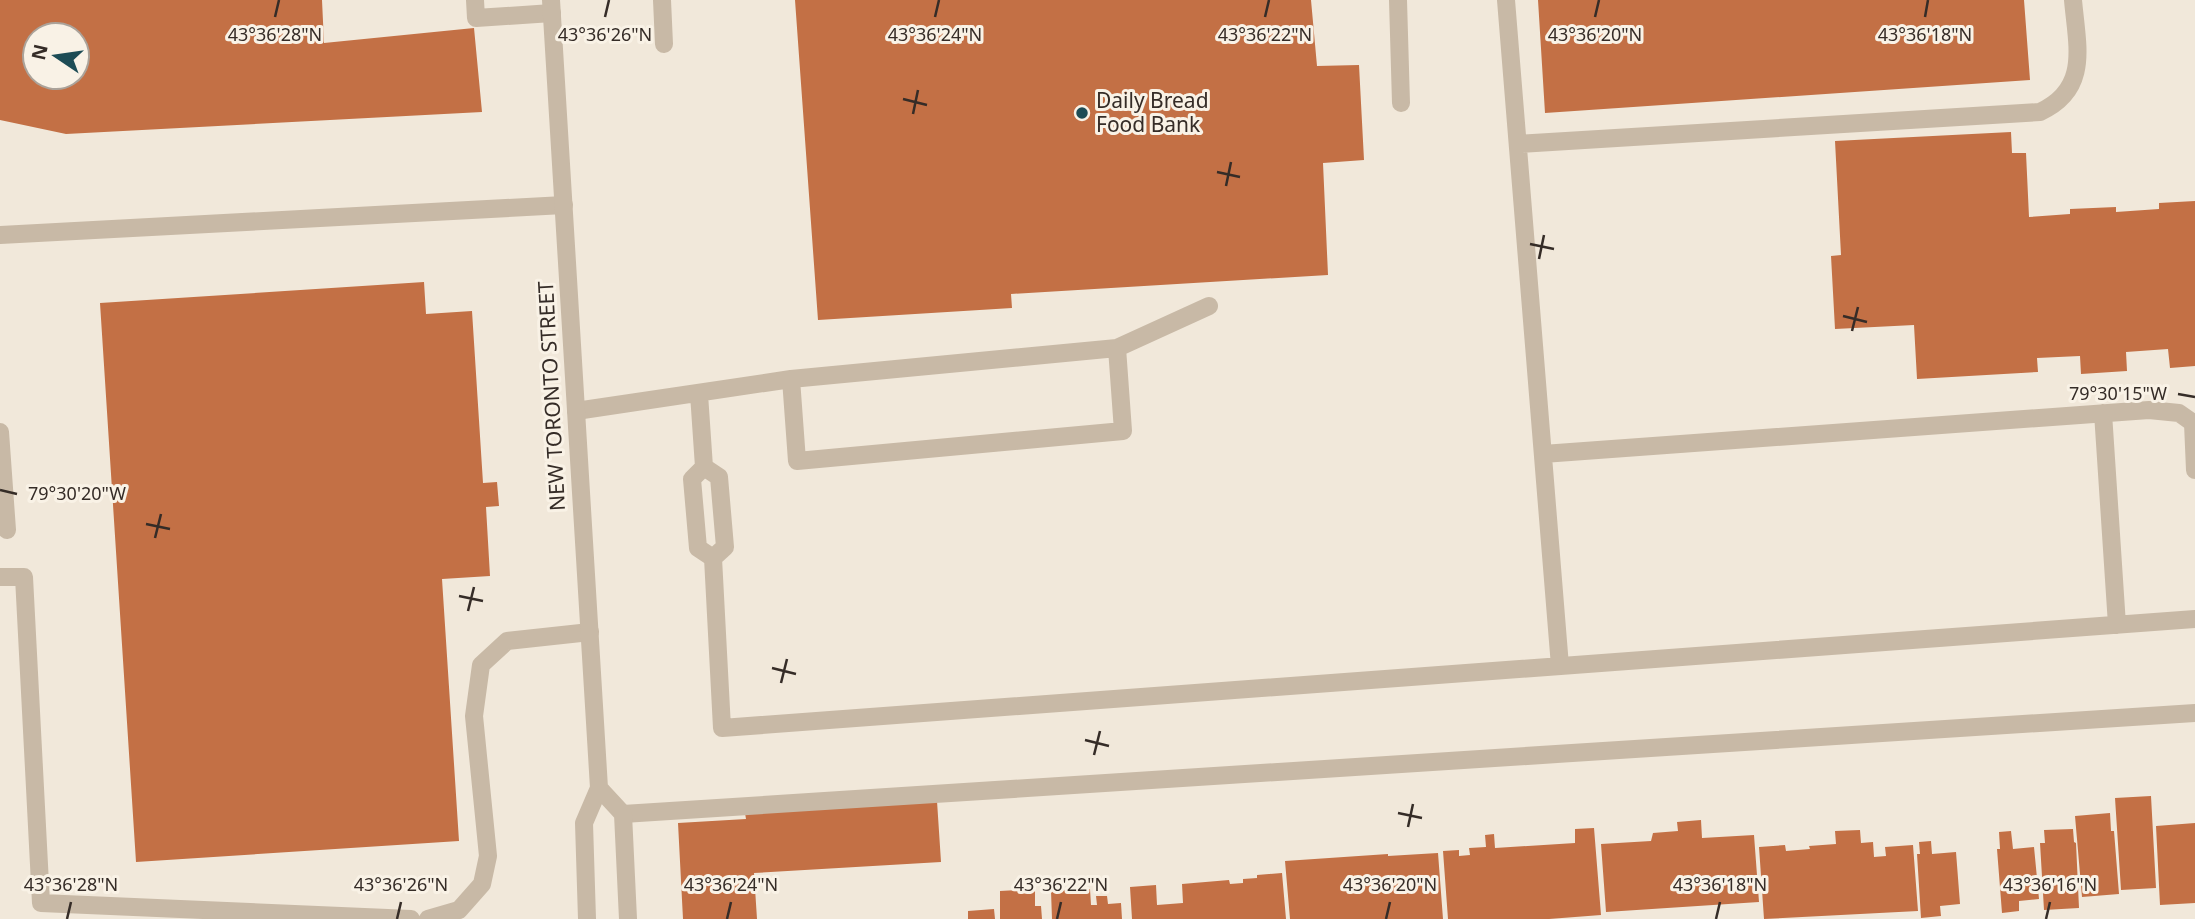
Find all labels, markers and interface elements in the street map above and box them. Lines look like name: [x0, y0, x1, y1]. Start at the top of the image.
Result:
north arrow: [21, 21, 91, 91]
text: 43°36'28"N: [228, 22, 322, 46]
text: 43°36'26"N: [558, 22, 652, 46]
text: 43°36'24"N: [888, 22, 982, 46]
text: 43°36'22"N: [1218, 22, 1312, 46]
text: 43°36'20"N: [1548, 22, 1642, 46]
text: 43°36'18"N: [1878, 22, 1972, 46]
text: N: [25, 42, 54, 63]
place label: Daily Bread Food Bank: [1096, 86, 1209, 138]
marker: Daily Bread Food Bank: [1074, 105, 1090, 121]
street label: NEW TORONTO STREET: [531, 280, 571, 512]
text: 79°30'15"W: [2069, 381, 2167, 405]
text: 79°30'20"W: [28, 481, 126, 505]
text: 43°36'28"N: [24, 872, 118, 896]
text: 43°36'26"N: [354, 872, 448, 896]
text: 43°36'24"N: [684, 872, 778, 896]
text: 43°36'22"N: [1014, 872, 1108, 896]
text: 43°36'20"N: [1343, 872, 1437, 896]
text: 43°36'18"N: [1673, 872, 1767, 896]
text: 43°36'16"N: [2003, 872, 2097, 896]

